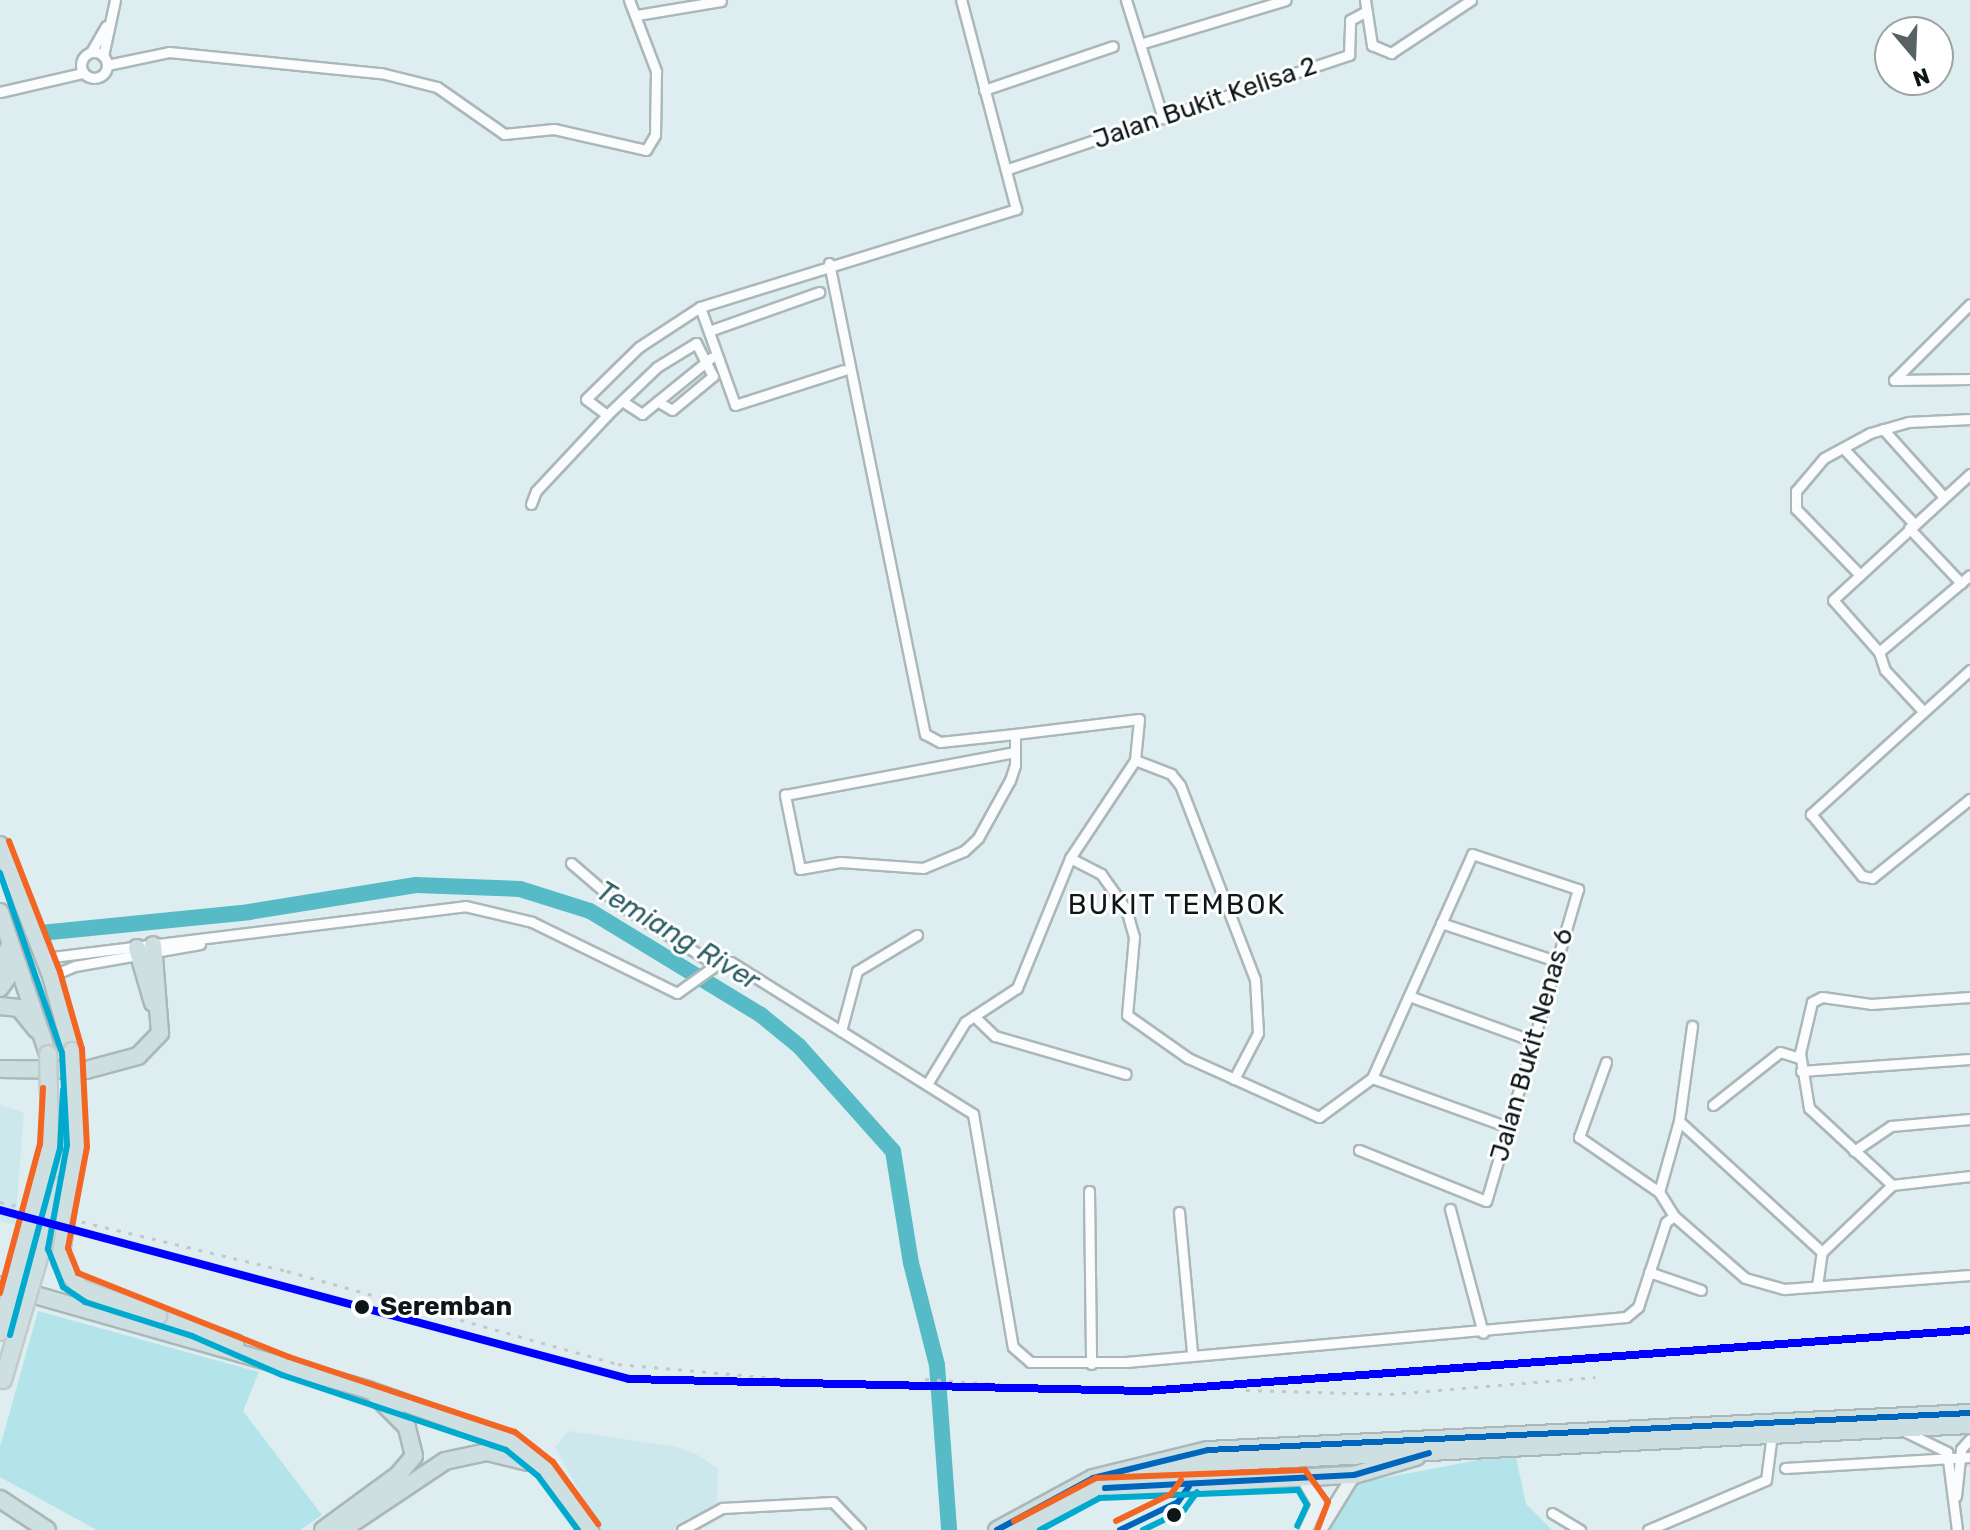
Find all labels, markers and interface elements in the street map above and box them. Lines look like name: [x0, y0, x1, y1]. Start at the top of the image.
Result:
north arrow: [1874, 16, 1954, 96]
street label: Jalan Bukit Kelisa 2: [1089, 50, 1321, 156]
text: N: [1909, 62, 1933, 93]
water label: Temiang River: [590, 874, 766, 998]
district label: BUKIT TEMBOK: [1067, 888, 1287, 922]
street label: Jalan Bukit Nenas 6: [1484, 925, 1580, 1165]
place label: Seremban: [380, 1291, 512, 1323]
marker: Seremban: [351, 1296, 373, 1318]
unlabelled marker: [1166, 1507, 1182, 1523]

